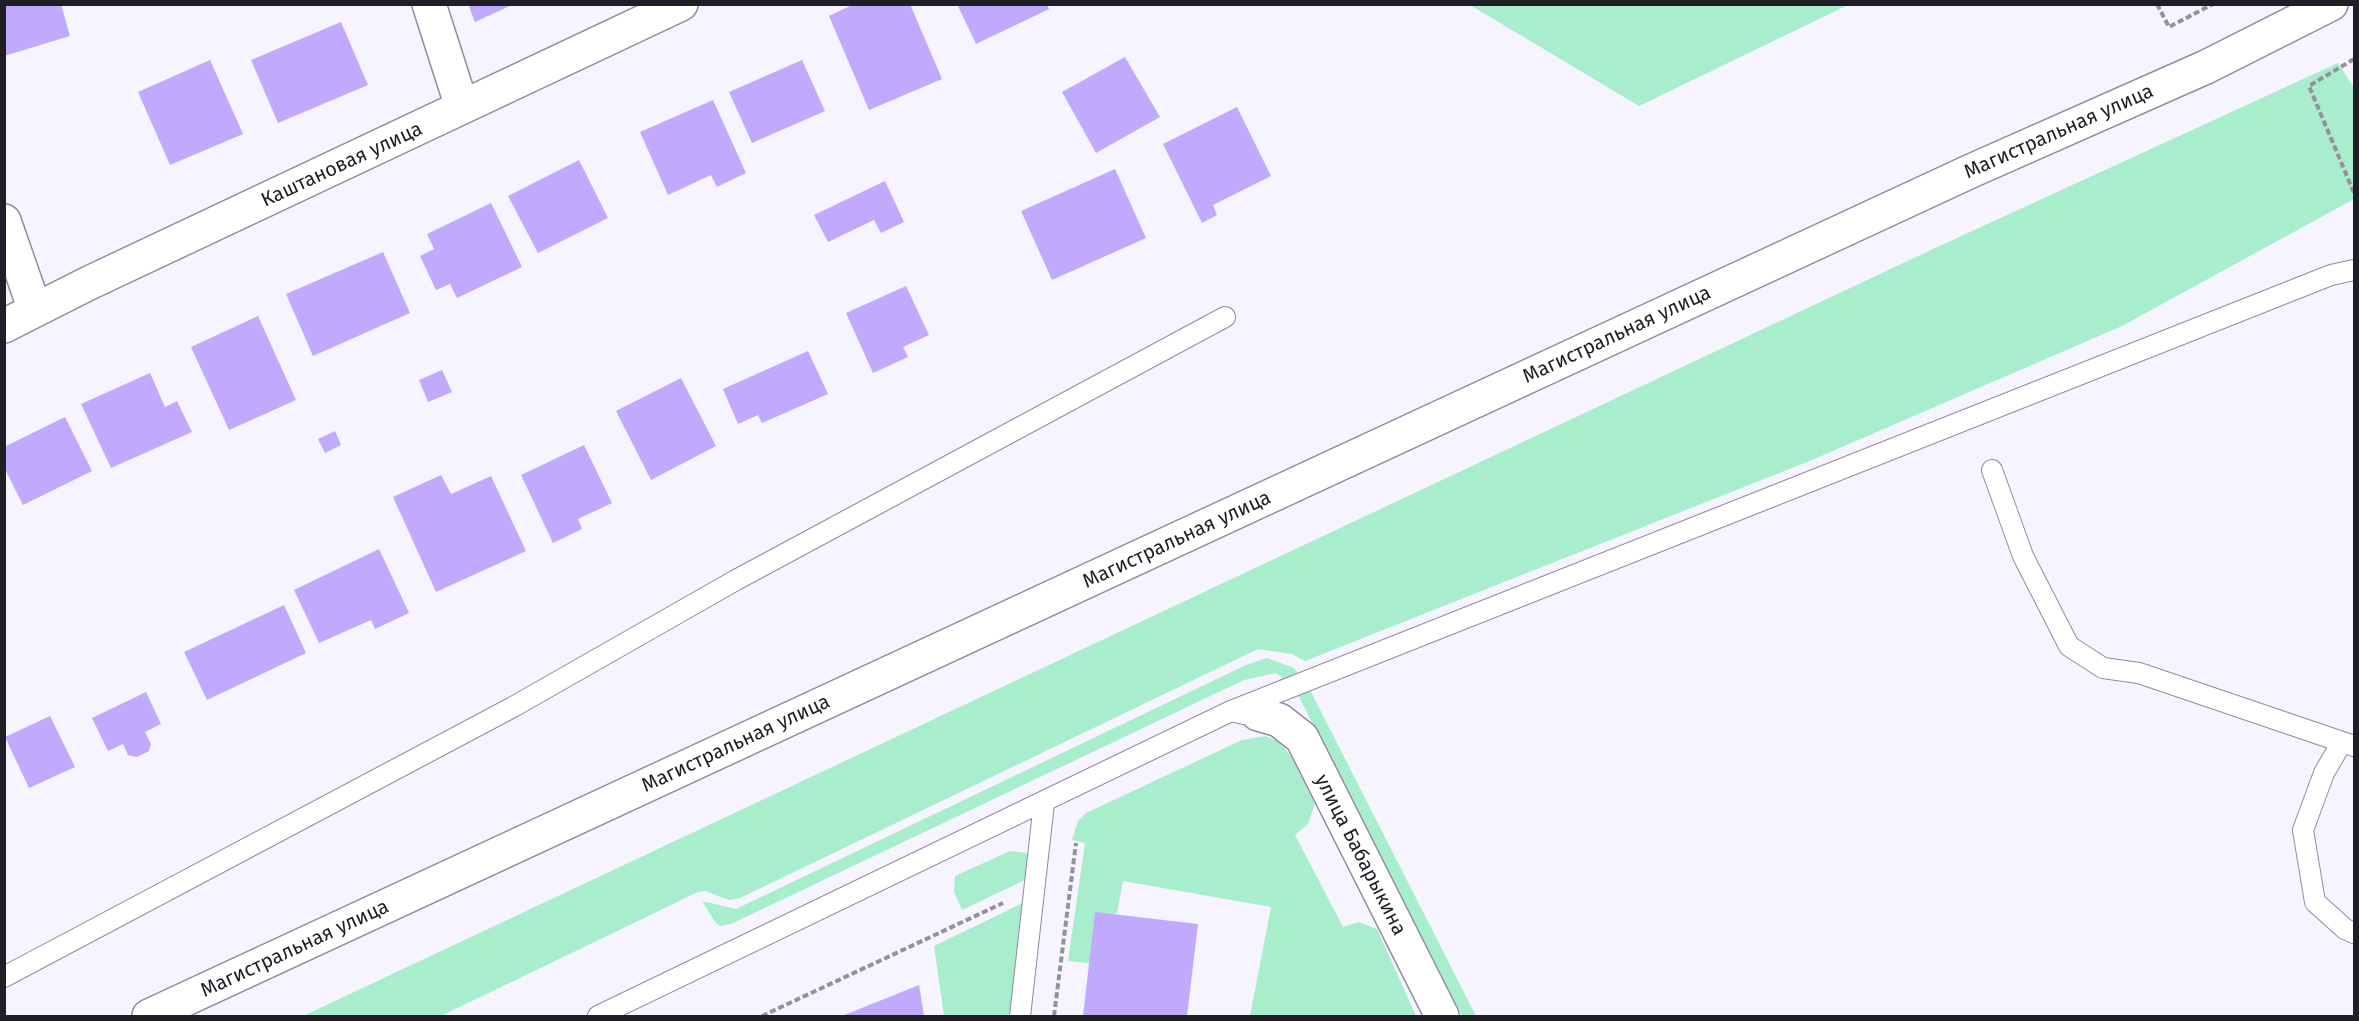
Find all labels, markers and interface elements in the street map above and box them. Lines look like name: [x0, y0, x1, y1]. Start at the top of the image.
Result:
street label: Магистральная улица: [1961, 79, 2157, 185]
street label: Каштановая улица: [258, 117, 426, 213]
street label: Магистральная улица: [1519, 281, 1715, 389]
street label: Магистральная улица: [1079, 486, 1275, 594]
street label: Магистральная улица: [638, 690, 834, 798]
street label: улица Бабарыкина: [1309, 771, 1411, 939]
street label: Магистральная улица: [197, 895, 393, 1003]

